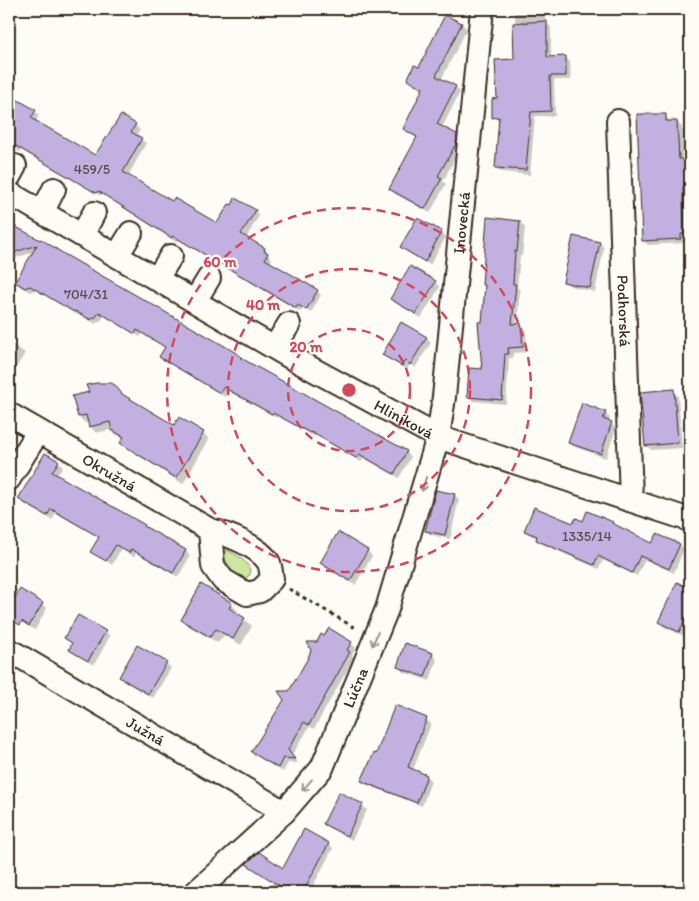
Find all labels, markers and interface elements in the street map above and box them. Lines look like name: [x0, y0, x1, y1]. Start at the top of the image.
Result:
house number: 459/5: [74, 161, 110, 178]
street label: Inovecká: [449, 190, 474, 254]
text: 60 m: [203, 253, 237, 271]
street label: Podhorská: [614, 275, 635, 348]
house number: 704/31: [64, 286, 108, 303]
text: 40 m: [246, 296, 281, 314]
text: 20 m: [289, 338, 323, 356]
centre of rings: [340, 381, 358, 399]
street label: Hliníková: [371, 395, 437, 443]
street label: Okružná: [79, 449, 141, 495]
one-way arrow: [418, 476, 428, 492]
house number: 1335/14: [562, 528, 613, 545]
one-way arrow: [369, 631, 379, 646]
street label: Lúčna: [338, 664, 372, 710]
street label: Južná: [123, 712, 169, 750]
one-way arrow: [301, 779, 313, 792]

